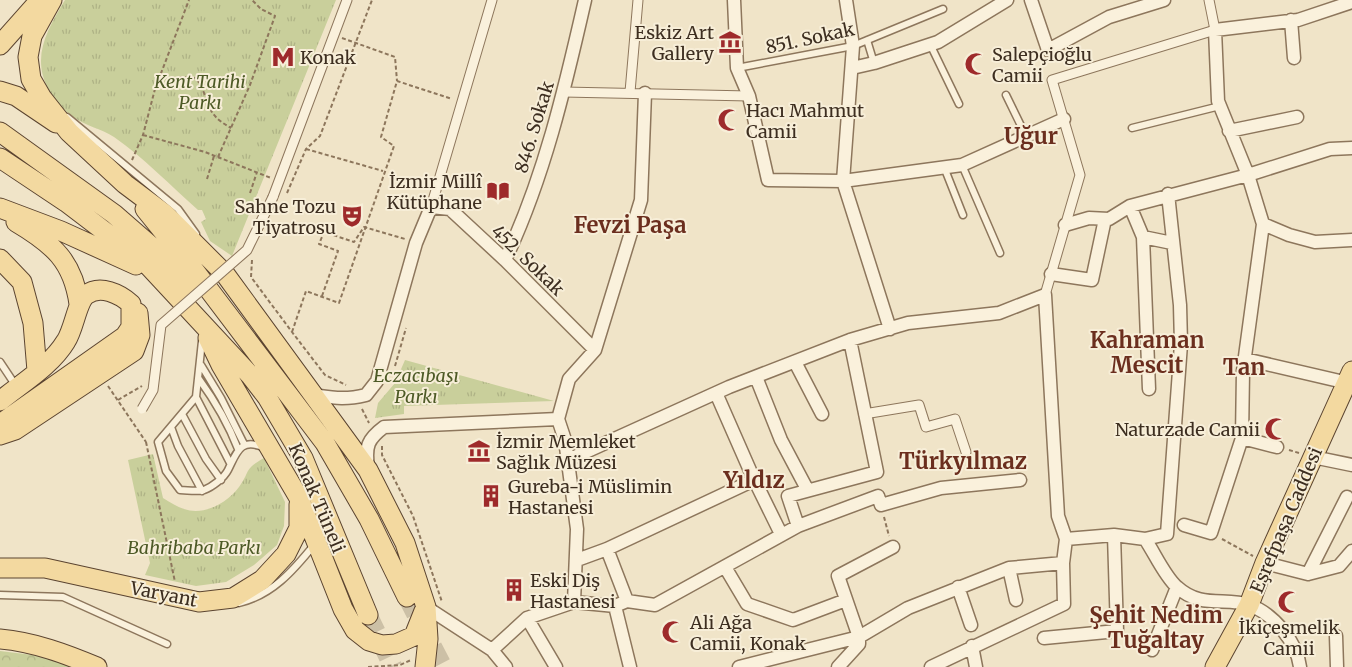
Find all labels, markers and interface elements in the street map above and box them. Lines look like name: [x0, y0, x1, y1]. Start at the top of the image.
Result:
street label: 851. Sokak: [764, 17, 857, 59]
place label: Eskiz Art Gallery: [634, 21, 715, 65]
museum icon: Eskiz Art Gallery: [717, 29, 743, 55]
place label: Salepçioğlu Camii: [992, 43, 1092, 87]
metro station icon: Konak: [270, 44, 296, 70]
place label: Konak: [300, 46, 357, 69]
mosque icon: Salepçioğlu Camii: [963, 51, 989, 77]
park label: Kent Tarihi Parkı: [153, 70, 246, 114]
street label: 846. Sokak: [509, 78, 559, 176]
place label: Hacı Mahmut Camii: [746, 99, 864, 143]
mosque icon: Hacı Mahmut Camii: [716, 107, 742, 133]
district label: Uğur: [1004, 122, 1058, 150]
place label: İzmir Millî Kütüphane: [387, 170, 483, 214]
library icon: İzmir Millî Kütüphane: [485, 178, 511, 204]
place label: Sahne Tozu Tiyatrosu: [234, 195, 336, 239]
theatre icon: Sahne Tozu Tiyatrosu: [339, 203, 365, 229]
district label: Fevzi Paşa: [573, 211, 687, 239]
street label: 452. Sokak: [487, 220, 570, 301]
district label: Kahraman Mescit: [1090, 326, 1204, 379]
district label: Tan: [1223, 353, 1265, 381]
park label: Eczacıbaşı Parkı: [373, 364, 459, 408]
mosque icon: Naturzade Camii: [1263, 416, 1289, 442]
place label: Naturzade Camii: [1115, 418, 1260, 441]
place label: İzmir Memleket Sağlık Müzesi: [496, 430, 636, 474]
museum icon: İzmir Memleket Sağlık Müzesi: [466, 438, 492, 464]
street label: Konak Tüneli: [284, 440, 350, 556]
street label: Eşrefpaşa Caddesi: [1245, 444, 1327, 596]
district label: Türkyılmaz: [899, 447, 1027, 475]
district label: Yıldız: [722, 466, 785, 494]
place label: Gureba-i Müslimin Hastanesi: [508, 475, 672, 519]
building icon: Gureba-i Müslimin Hastanesi: [478, 483, 504, 509]
park label: Bahribaba Parkı: [127, 536, 261, 559]
place label: Eski Diş Hastanesi: [530, 569, 616, 613]
street label: Varyant: [128, 576, 199, 612]
building icon: Eski Diş Hastanesi: [501, 577, 527, 603]
mosque icon: İkiçeşmelik Camii: [1276, 589, 1302, 615]
district label: Şehit Nedim Tuğaltay: [1089, 601, 1223, 654]
place label: Ali Ağa Camii, Konak: [689, 611, 806, 655]
place label: İkiçeşmelik Camii: [1238, 616, 1340, 660]
mosque icon: Ali Ağa Camii, Konak: [660, 619, 686, 645]

